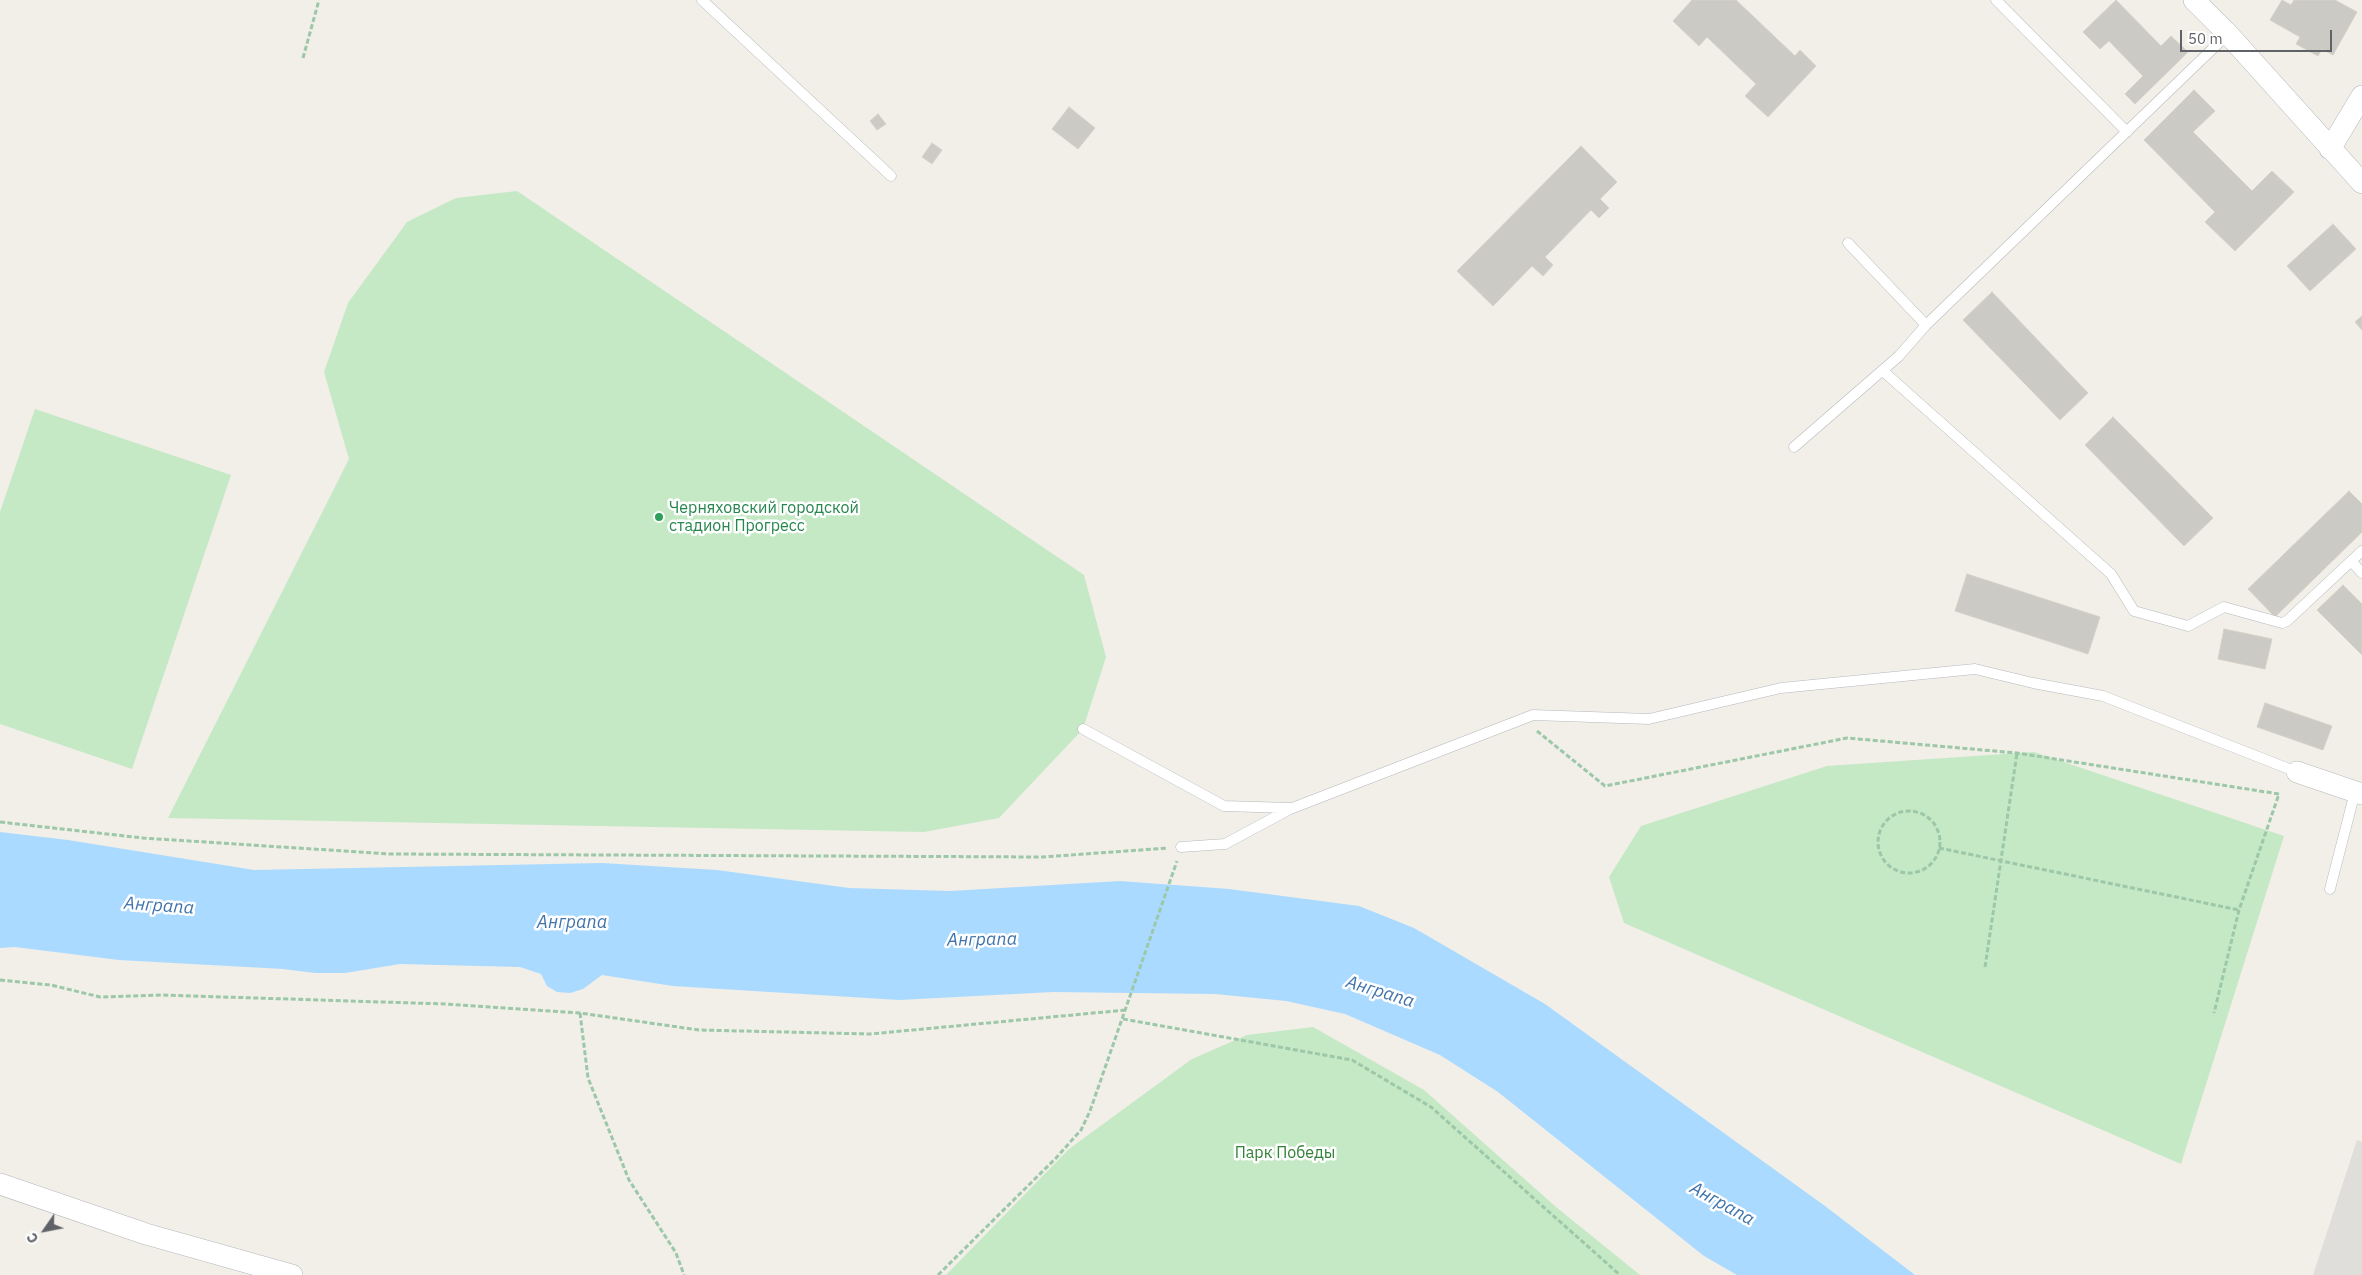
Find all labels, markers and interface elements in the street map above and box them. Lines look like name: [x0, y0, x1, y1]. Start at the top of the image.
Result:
scale bar: [2182, 20, 2334, 52]
text: 50 m: [2188, 29, 2223, 48]
place label: Черняховский городской стадион Прогресс: [669, 498, 859, 536]
marker: Черняховский городской стадион Прогресс: [653, 511, 665, 523]
water label: Анграпа: [123, 893, 195, 919]
water label: Анграпа: [537, 912, 607, 934]
water label: Анграпа: [947, 929, 1017, 951]
water label: Анграпа: [1343, 971, 1417, 1013]
park label: Парк Победы: [1235, 1143, 1335, 1163]
water label: Анграпа: [1686, 1178, 1758, 1230]
north arrow: [20, 1205, 70, 1255]
text: С: [22, 1229, 42, 1247]

